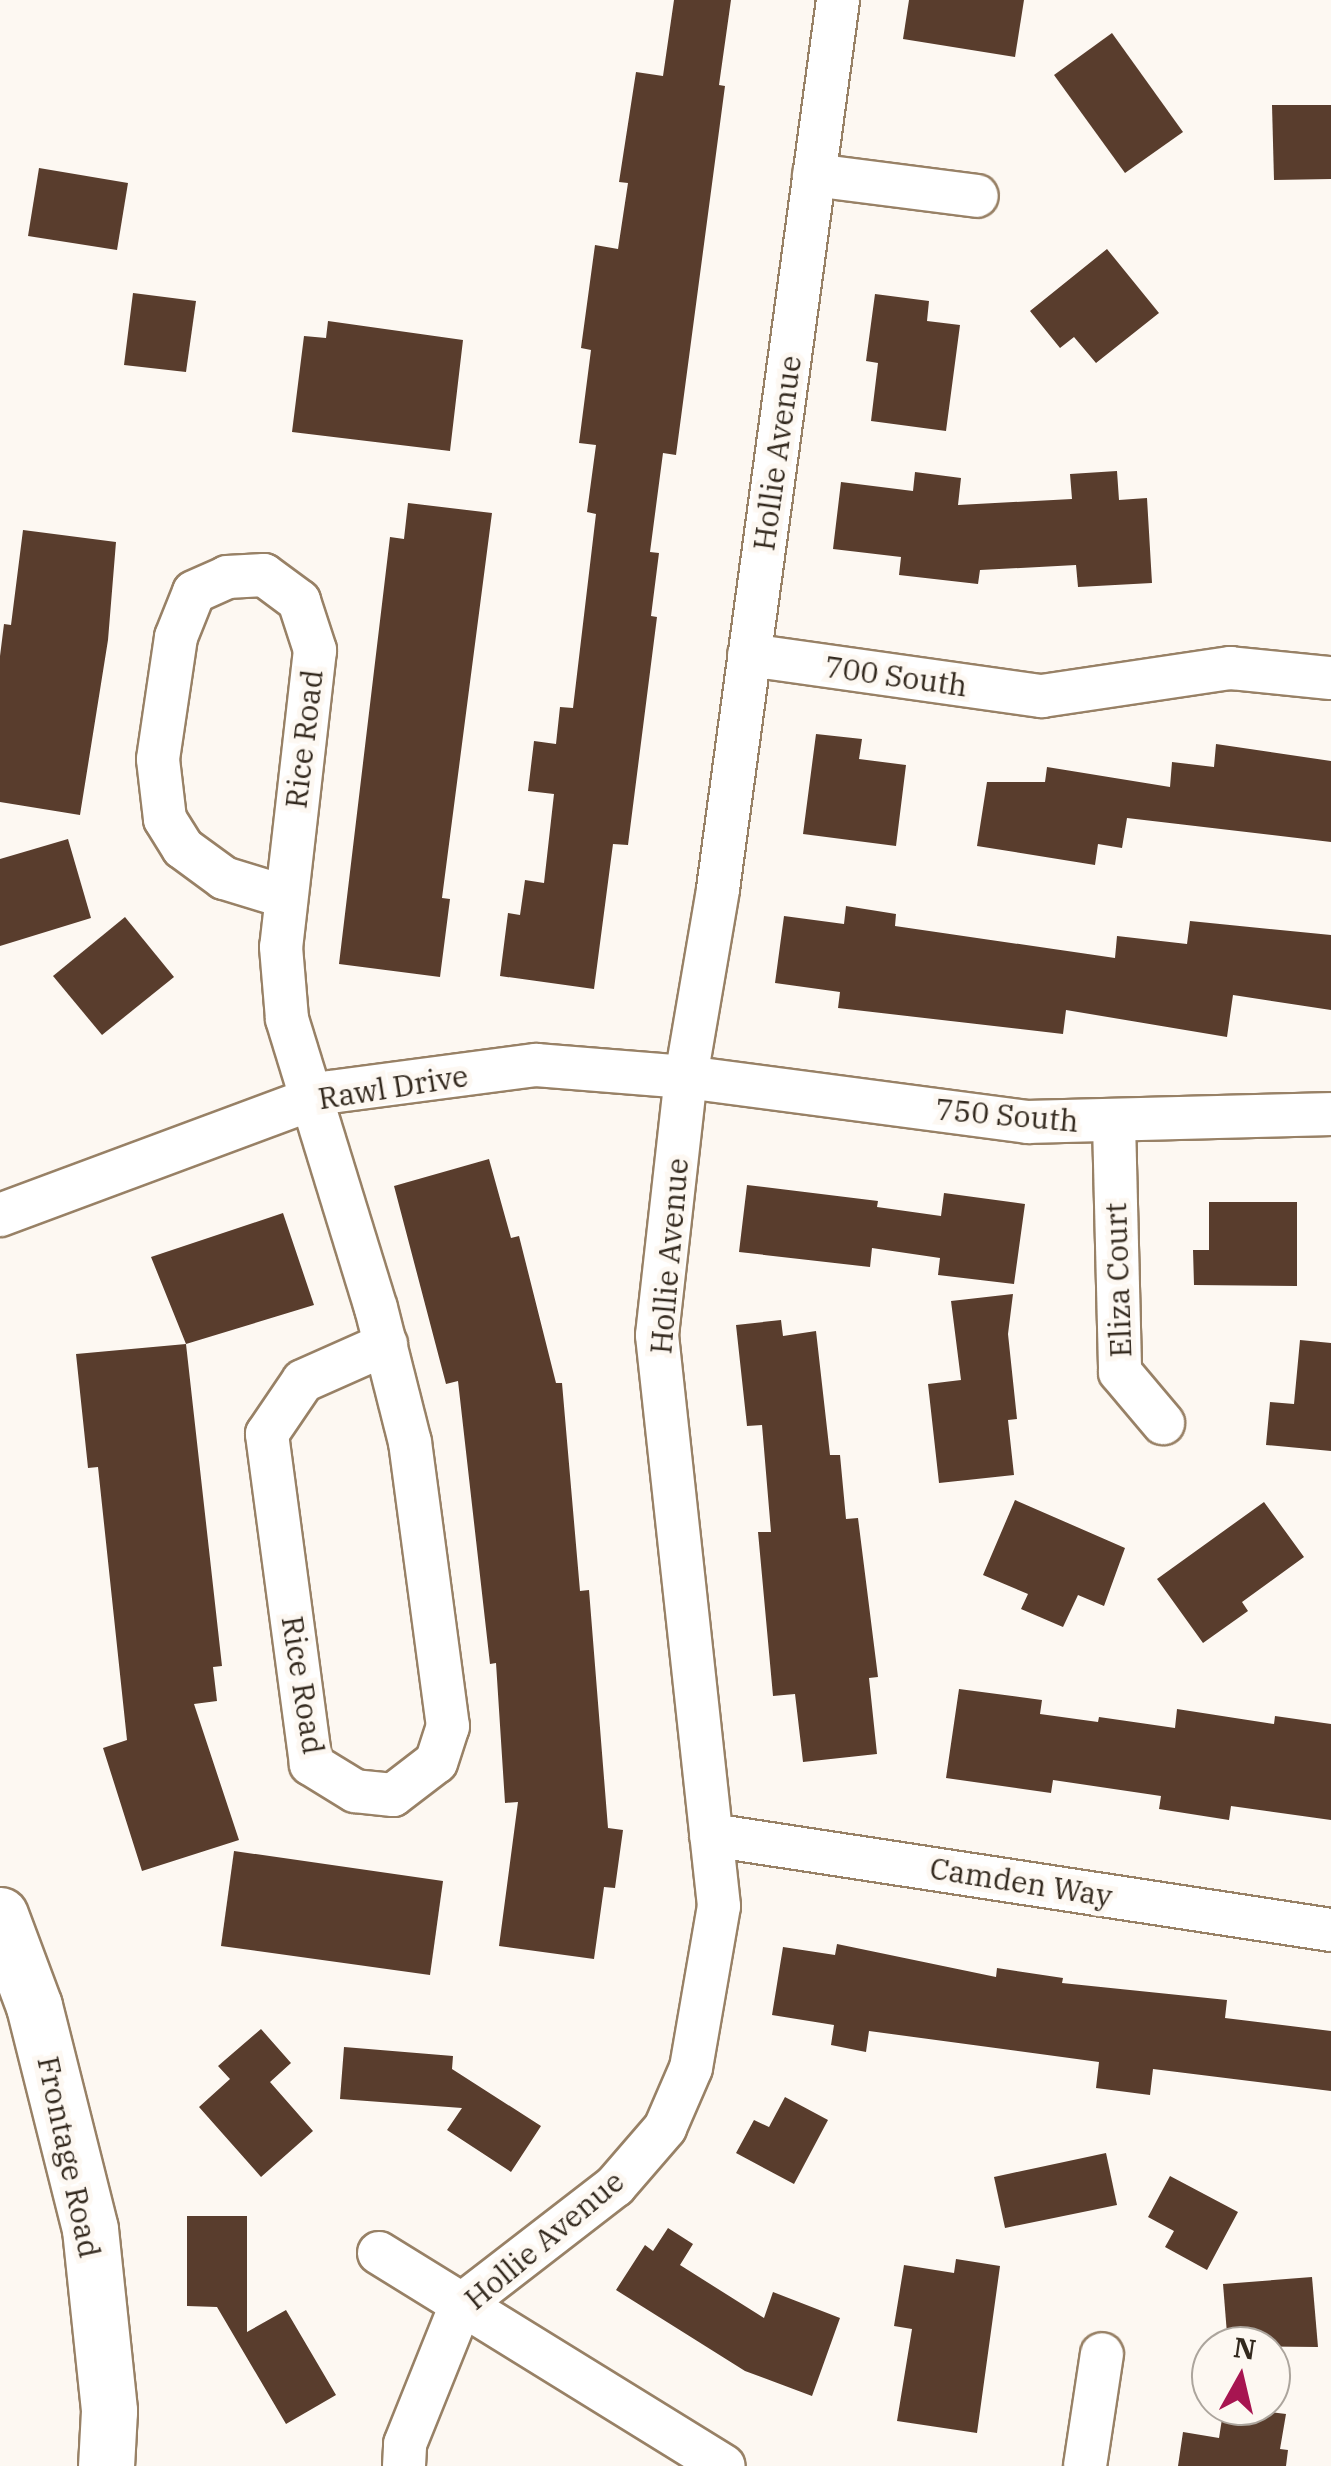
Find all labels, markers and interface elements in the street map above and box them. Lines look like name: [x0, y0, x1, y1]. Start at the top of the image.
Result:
street label: Hollie Avenue: [746, 353, 808, 553]
street label: 700 South: [822, 648, 970, 704]
street label: Rice Road: [278, 668, 330, 810]
street label: Rawl Drive: [315, 1057, 471, 1117]
street label: 750 South: [934, 1091, 1080, 1139]
street label: Hollie Avenue: [643, 1157, 695, 1355]
street label: Eliza Court: [1097, 1202, 1139, 1358]
street label: Rice Road: [274, 1613, 332, 1757]
street label: Camden Way: [927, 1850, 1115, 1914]
street label: Frontage Road: [30, 2053, 108, 2261]
street label: Hollie Avenue: [457, 2163, 631, 2317]
north arrow: [1191, 2326, 1291, 2426]
text: N: [1231, 2328, 1259, 2368]

